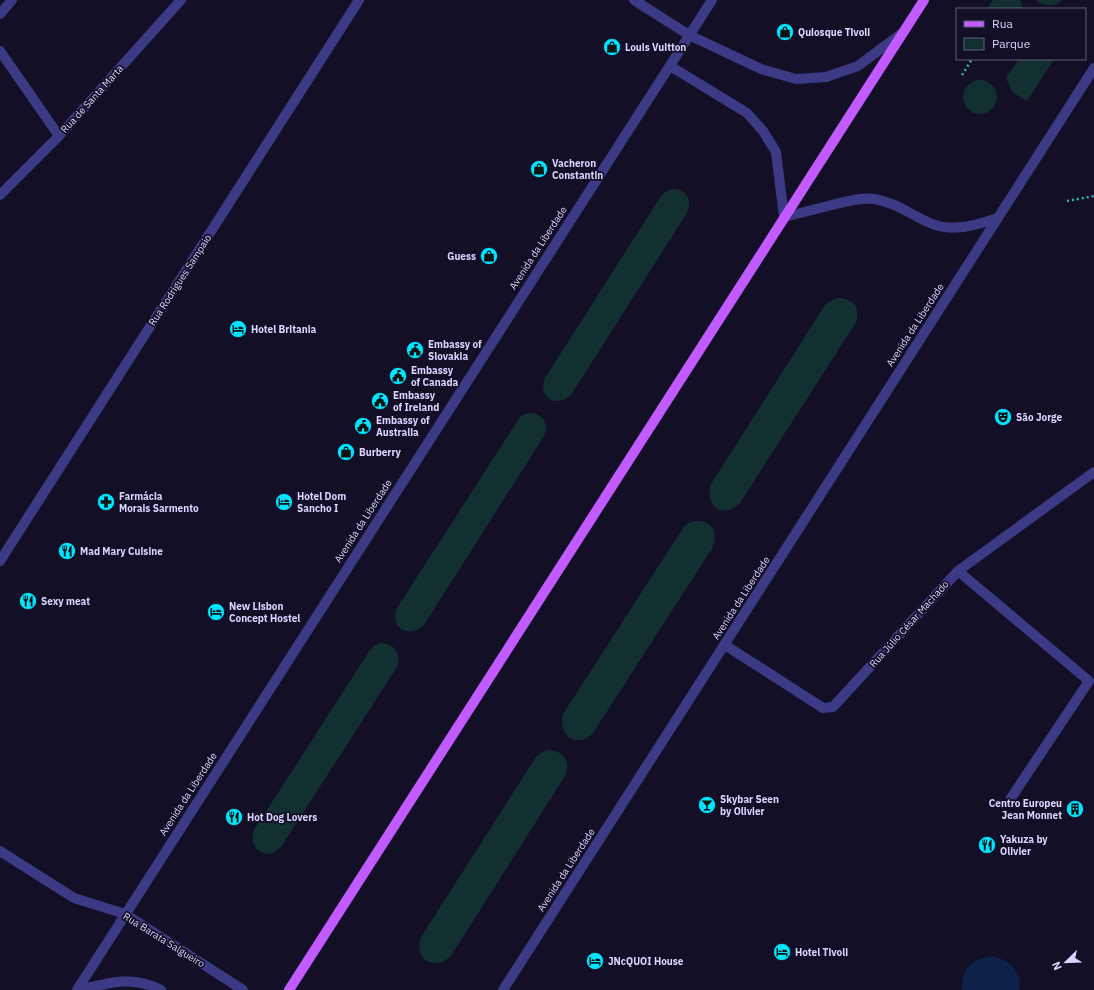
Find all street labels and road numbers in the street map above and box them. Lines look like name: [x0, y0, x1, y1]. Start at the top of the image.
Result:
street label: Rua de Santa Marta: [58, 62, 127, 136]
street label: Avenida da Liberdade: [506, 204, 570, 292]
street label: Rua Rodrigues Sampaio: [146, 232, 215, 328]
street label: Avenida da Liberdade: [883, 281, 947, 369]
street label: Avenida da Liberdade: [331, 477, 395, 565]
street label: Avenida da Liberdade: [709, 554, 773, 642]
street label: Rua Júlio César Machado: [866, 578, 952, 670]
street label: Avenida da Liberdade: [156, 750, 220, 838]
street label: Avenida da Liberdade: [534, 826, 598, 914]
street label: Rua Barata Salgueiro: [121, 910, 208, 971]

